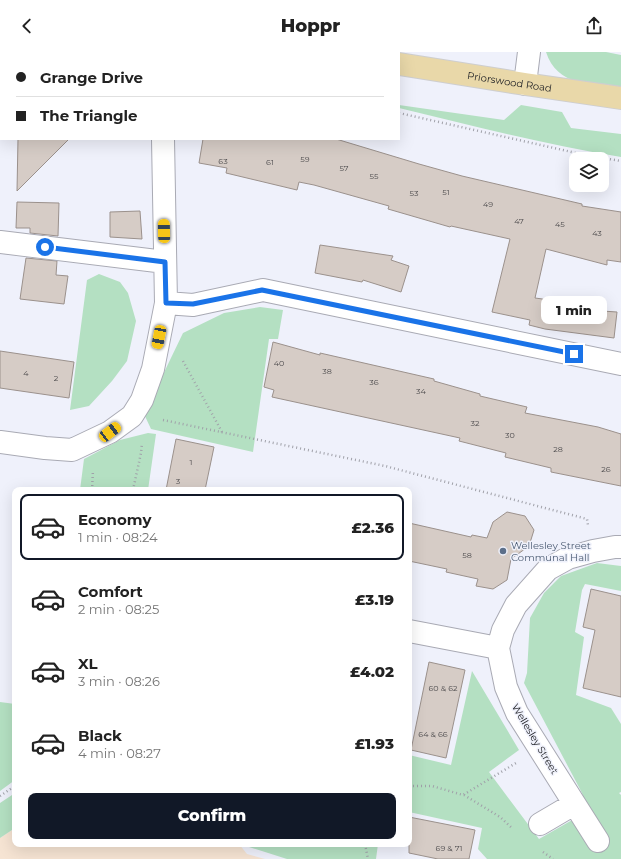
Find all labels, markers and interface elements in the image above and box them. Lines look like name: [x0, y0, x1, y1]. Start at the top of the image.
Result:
icon: back: [16, 15, 38, 37]
text: Hoppr: [281, 15, 340, 37]
icon: share: [583, 15, 605, 37]
text: Grange Drive: [40, 68, 143, 87]
street label: Priorswood Road: [466, 68, 553, 94]
text: The Triangle: [40, 106, 138, 125]
map controls: [569, 152, 609, 192]
button: layers: [569, 152, 609, 192]
house number: 59: [300, 154, 310, 164]
house number: 63: [218, 156, 228, 166]
house number: 61: [266, 157, 274, 167]
house number: 57: [339, 163, 349, 173]
house number: 55: [369, 171, 379, 181]
house number: 51: [442, 187, 450, 197]
house number: 53: [410, 188, 419, 198]
house number: 49: [483, 199, 493, 209]
house number: 47: [514, 216, 524, 226]
car: [158, 219, 170, 243]
house number: 45: [555, 219, 565, 229]
house number: 43: [592, 228, 602, 238]
route start: [36, 238, 54, 256]
callout: 1 min: [541, 296, 607, 324]
text: 1 min: [556, 302, 592, 318]
car: [151, 324, 167, 350]
route end: [565, 345, 583, 363]
house number: 40: [274, 358, 284, 368]
house number: 38: [322, 366, 332, 376]
house number: 4: [23, 368, 29, 378]
house number: 2: [54, 373, 59, 383]
house number: 36: [369, 377, 379, 387]
house number: 34: [416, 386, 427, 396]
house number: 32: [470, 418, 480, 428]
car: [97, 420, 123, 444]
house number: 30: [505, 430, 515, 440]
house number: 28: [553, 444, 563, 454]
house number: 1: [190, 457, 192, 467]
house number: 26: [601, 464, 611, 474]
house number: 3: [176, 476, 181, 486]
icon: car: [30, 509, 66, 545]
text: Economy: [78, 510, 151, 529]
text: £2.36: [352, 518, 394, 537]
text: 1 min · 08:24: [78, 529, 158, 545]
place label: Wellesley Street Communal Hall: [511, 539, 591, 564]
marker: Wellesley Street Communal Hall: [498, 546, 508, 556]
house number: 58: [462, 550, 472, 560]
icon: car: [30, 581, 66, 617]
text: Comfort: [78, 582, 143, 601]
text: £3.19: [355, 590, 394, 609]
text: 2 min · 08:25: [78, 601, 159, 617]
icon: car: [30, 653, 66, 689]
text: XL: [78, 654, 97, 673]
text: £4.02: [350, 662, 394, 681]
text: 3 min · 08:26: [78, 673, 160, 689]
house number: 60 & 62: [428, 683, 458, 693]
street label: Wellesley Street: [509, 701, 561, 777]
icon: car: [30, 725, 66, 761]
text: Black: [78, 726, 122, 745]
house number: 64 & 66: [418, 729, 448, 739]
text: £1.93: [355, 734, 394, 753]
text: 4 min · 08:27: [78, 745, 161, 761]
button: Confirm: [28, 793, 396, 839]
house number: 69 & 71: [436, 843, 462, 853]

